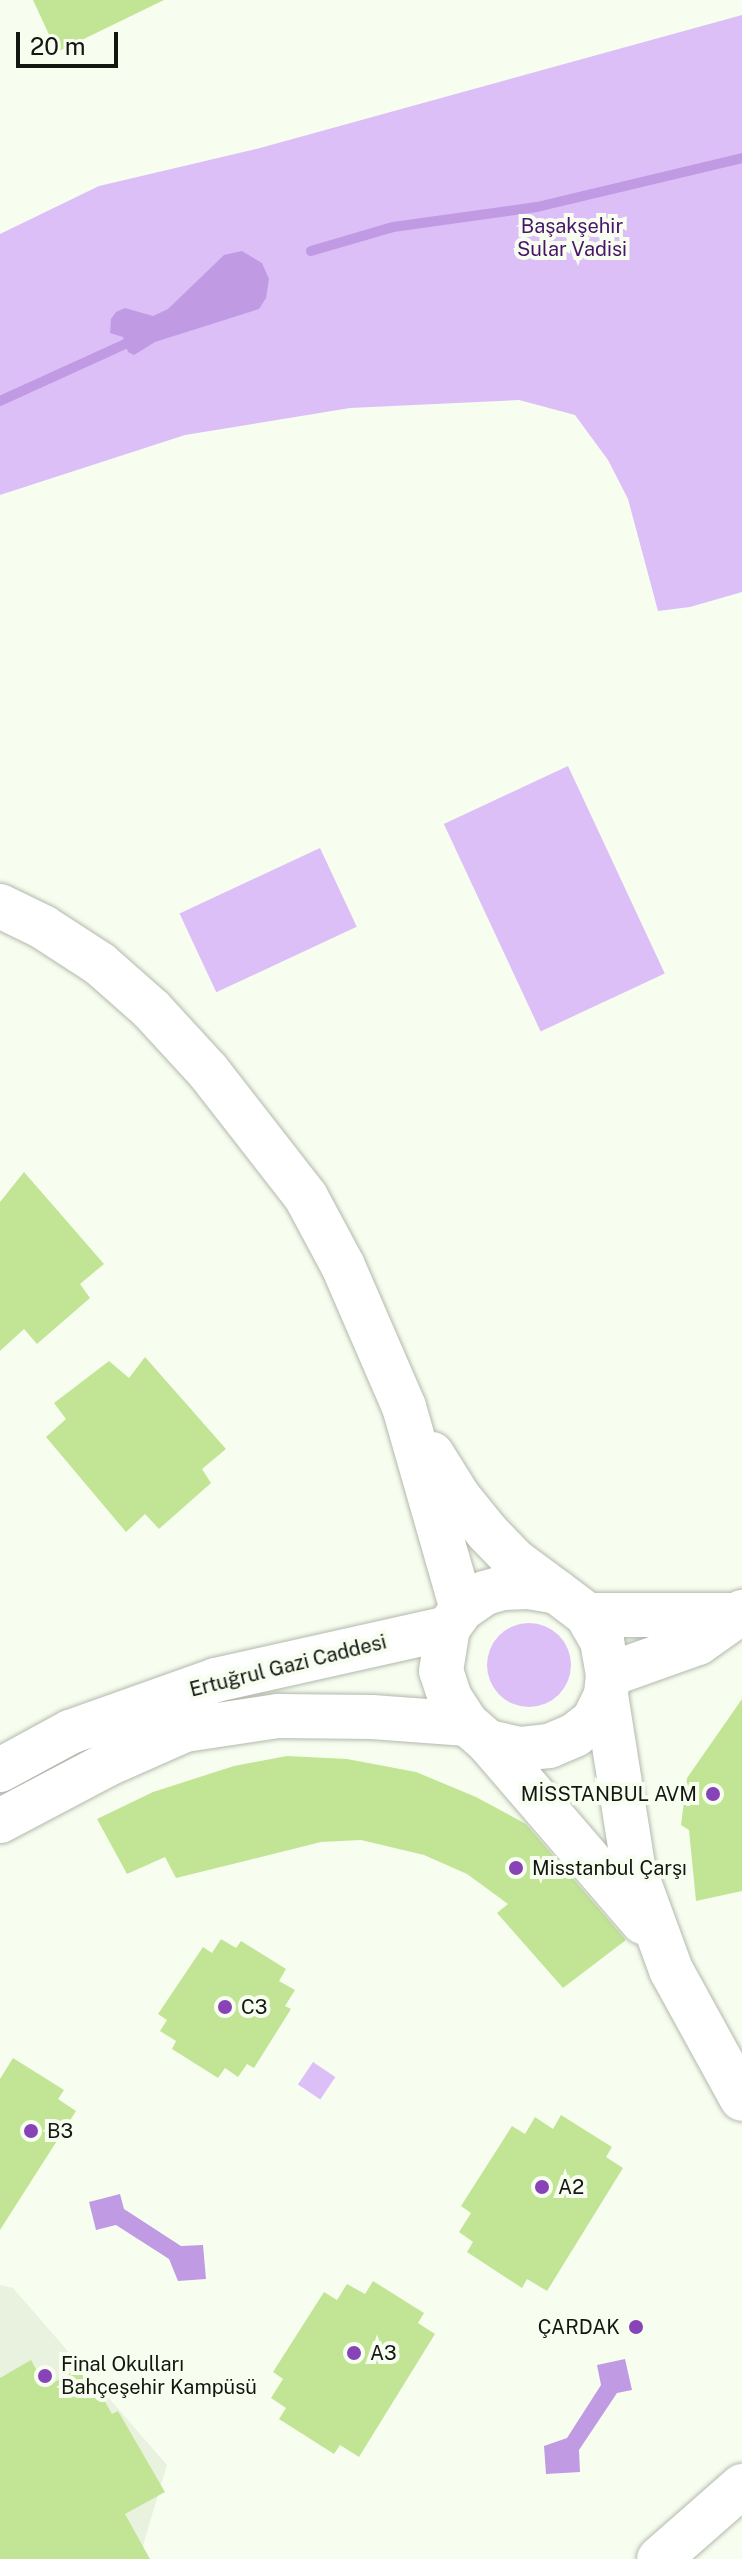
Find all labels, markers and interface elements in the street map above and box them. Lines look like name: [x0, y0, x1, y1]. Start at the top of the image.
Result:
scale bar: [20, 16, 122, 66]
text: 20 m: [30, 32, 86, 60]
park label: Başakşehir Sular Vadisi: [517, 215, 627, 262]
street label: Ertuğrul Gazi Caddesi: [187, 1630, 389, 1702]
place label: MİSSTANBUL AVM: [521, 1782, 697, 1806]
marker: MİSSTANBUL AVM: [704, 1785, 722, 1803]
place label: Misstanbul Çarşı: [532, 1856, 687, 1880]
marker: Misstanbul Çarşı: [507, 1859, 525, 1877]
place label: C3: [241, 1995, 267, 2019]
marker: C3: [216, 1998, 234, 2016]
place label: B3: [47, 2119, 73, 2143]
marker: B3: [22, 2122, 40, 2140]
place label: A2: [558, 2175, 584, 2199]
marker: A2: [533, 2178, 551, 2196]
place label: ÇARDAK: [538, 2315, 620, 2339]
marker: ÇARDAK: [627, 2318, 645, 2336]
place label: A3: [370, 2341, 397, 2365]
marker: A3: [345, 2344, 363, 2362]
place label: Final Okulları Bahçeşehir Kampüsü: [61, 2352, 257, 2399]
marker: Final Okulları Bahçeşehir Kampüsü: [36, 2367, 54, 2385]

